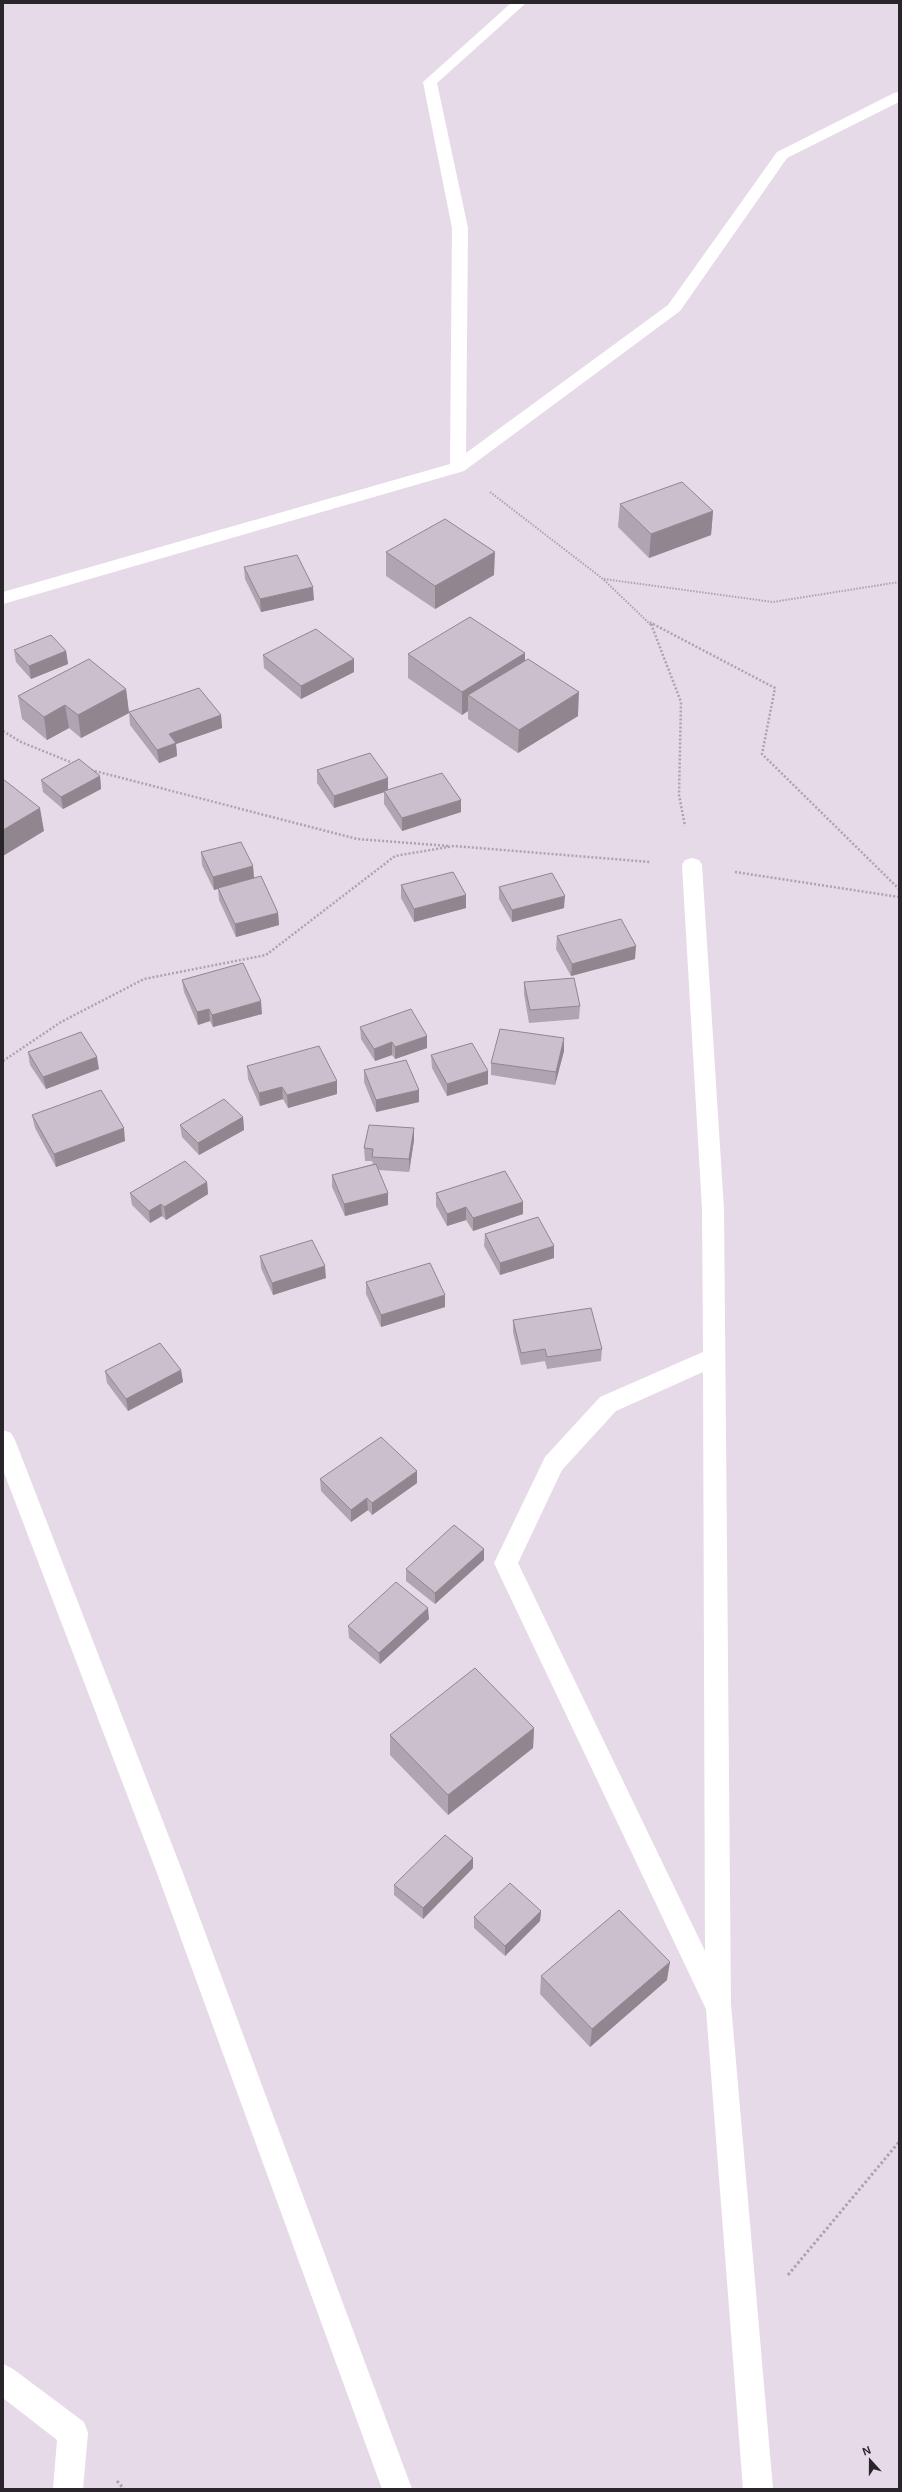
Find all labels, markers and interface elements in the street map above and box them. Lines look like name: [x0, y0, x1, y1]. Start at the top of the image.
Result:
north arrow: [850, 2440, 890, 2480]
text: N: [861, 2444, 872, 2458]

